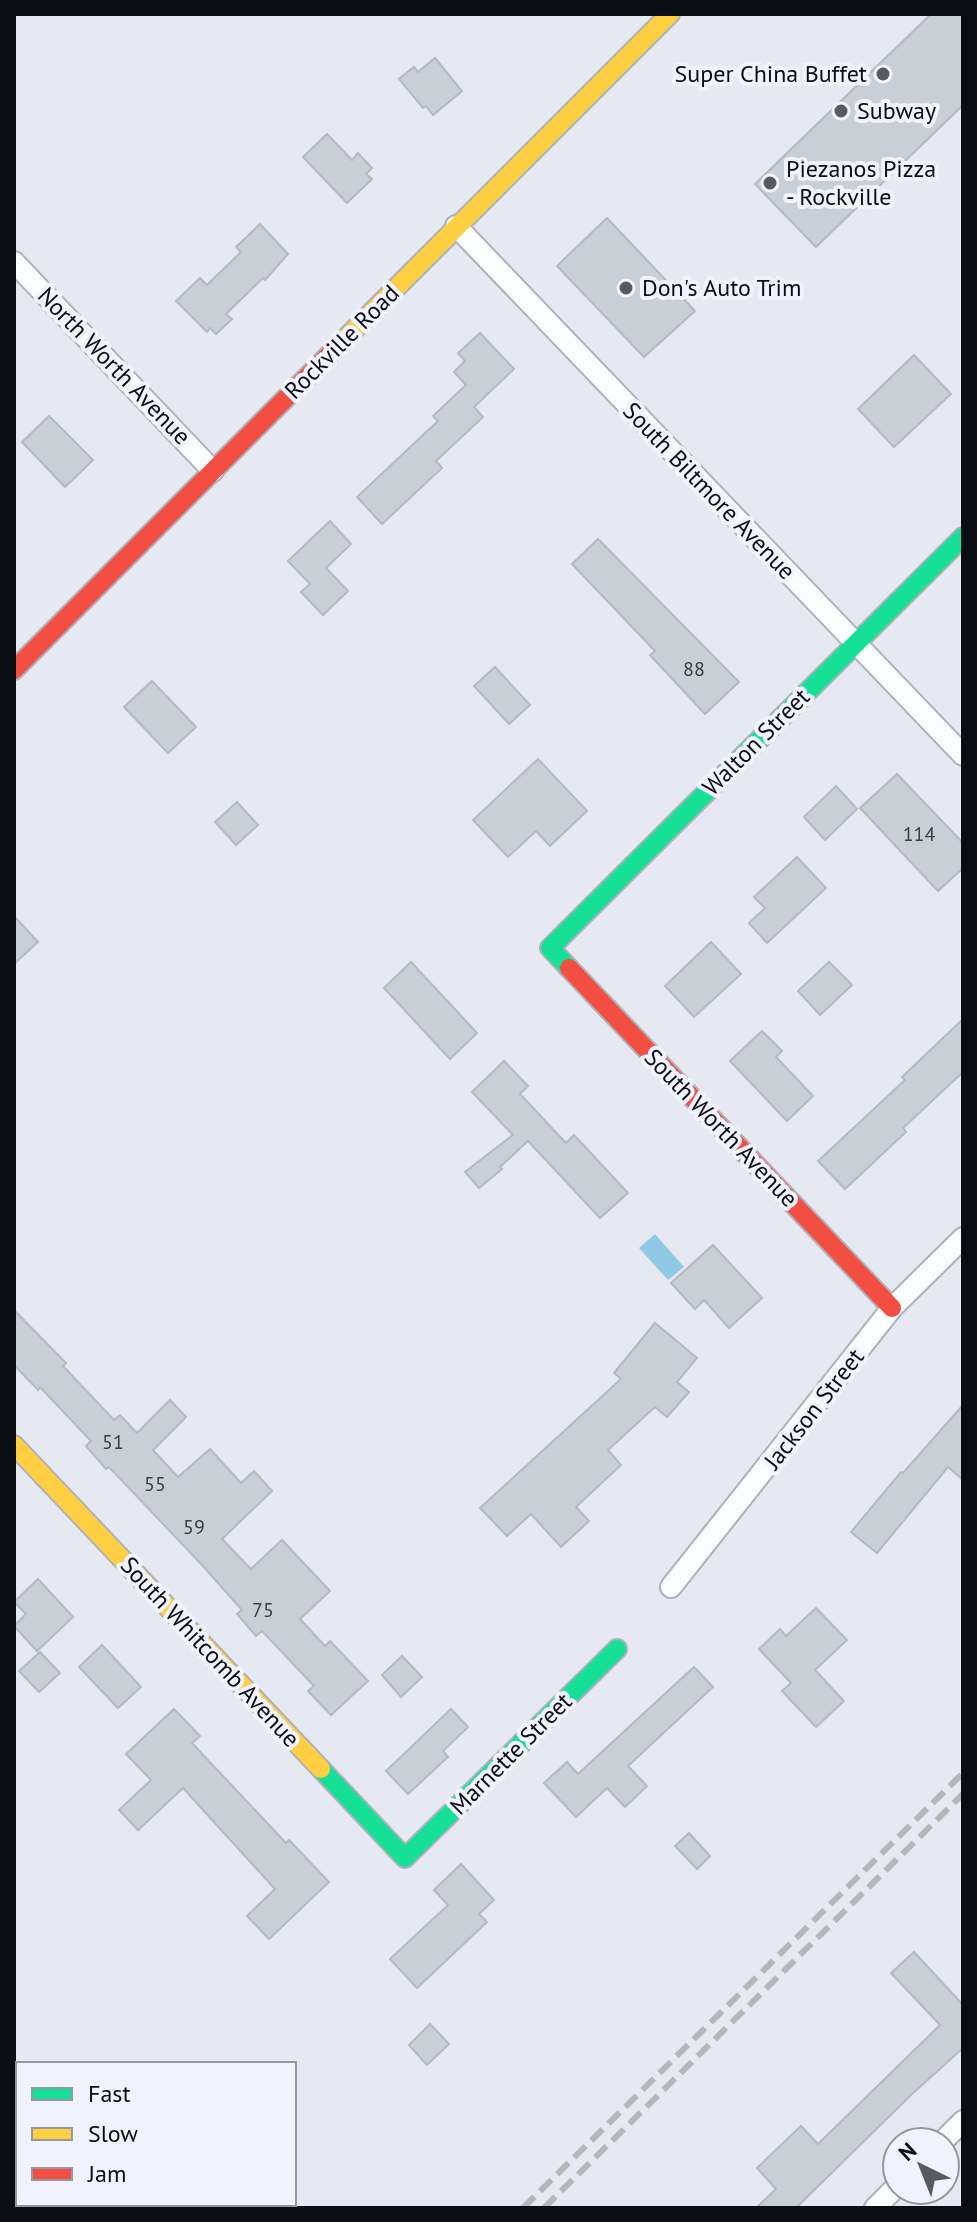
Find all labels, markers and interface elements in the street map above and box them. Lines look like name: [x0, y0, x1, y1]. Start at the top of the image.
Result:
place label: Super China Buffet: [675, 58, 867, 89]
marker: Super China Buffet: [874, 65, 892, 83]
place label: Subway: [857, 95, 936, 126]
marker: Subway: [832, 102, 850, 120]
place label: Piezanos Pizza - Rockville: [786, 153, 936, 212]
marker: Piezanos Pizza - Rockville: [761, 174, 779, 192]
place label: Don's Auto Trim: [642, 272, 801, 303]
street label: Rockville Road: [278, 278, 405, 405]
marker: Don's Auto Trim: [617, 279, 635, 297]
street label: North Worth Avenue: [31, 280, 198, 451]
street label: South Biltmore Avenue: [617, 395, 802, 586]
house number: 88: [683, 656, 705, 682]
street label: Walton Street: [695, 681, 816, 802]
house number: 114: [903, 821, 935, 847]
street label: South Worth Avenue: [638, 1042, 805, 1213]
street label: Jackson Street: [756, 1342, 870, 1476]
house number: 51: [102, 1429, 124, 1455]
house number: 55: [144, 1471, 166, 1497]
house number: 59: [183, 1514, 205, 1540]
street label: South Whitcomb Avenue: [114, 1550, 307, 1753]
house number: 75: [252, 1597, 274, 1623]
street label: Marnette Street: [443, 1686, 578, 1821]
legend: [16, 2062, 296, 2206]
text: Fast: [88, 2078, 131, 2109]
text: Slow: [88, 2118, 138, 2149]
north arrow: [881, 2126, 961, 2206]
text: N: [893, 2136, 922, 2167]
text: Jam: [87, 2158, 126, 2189]

